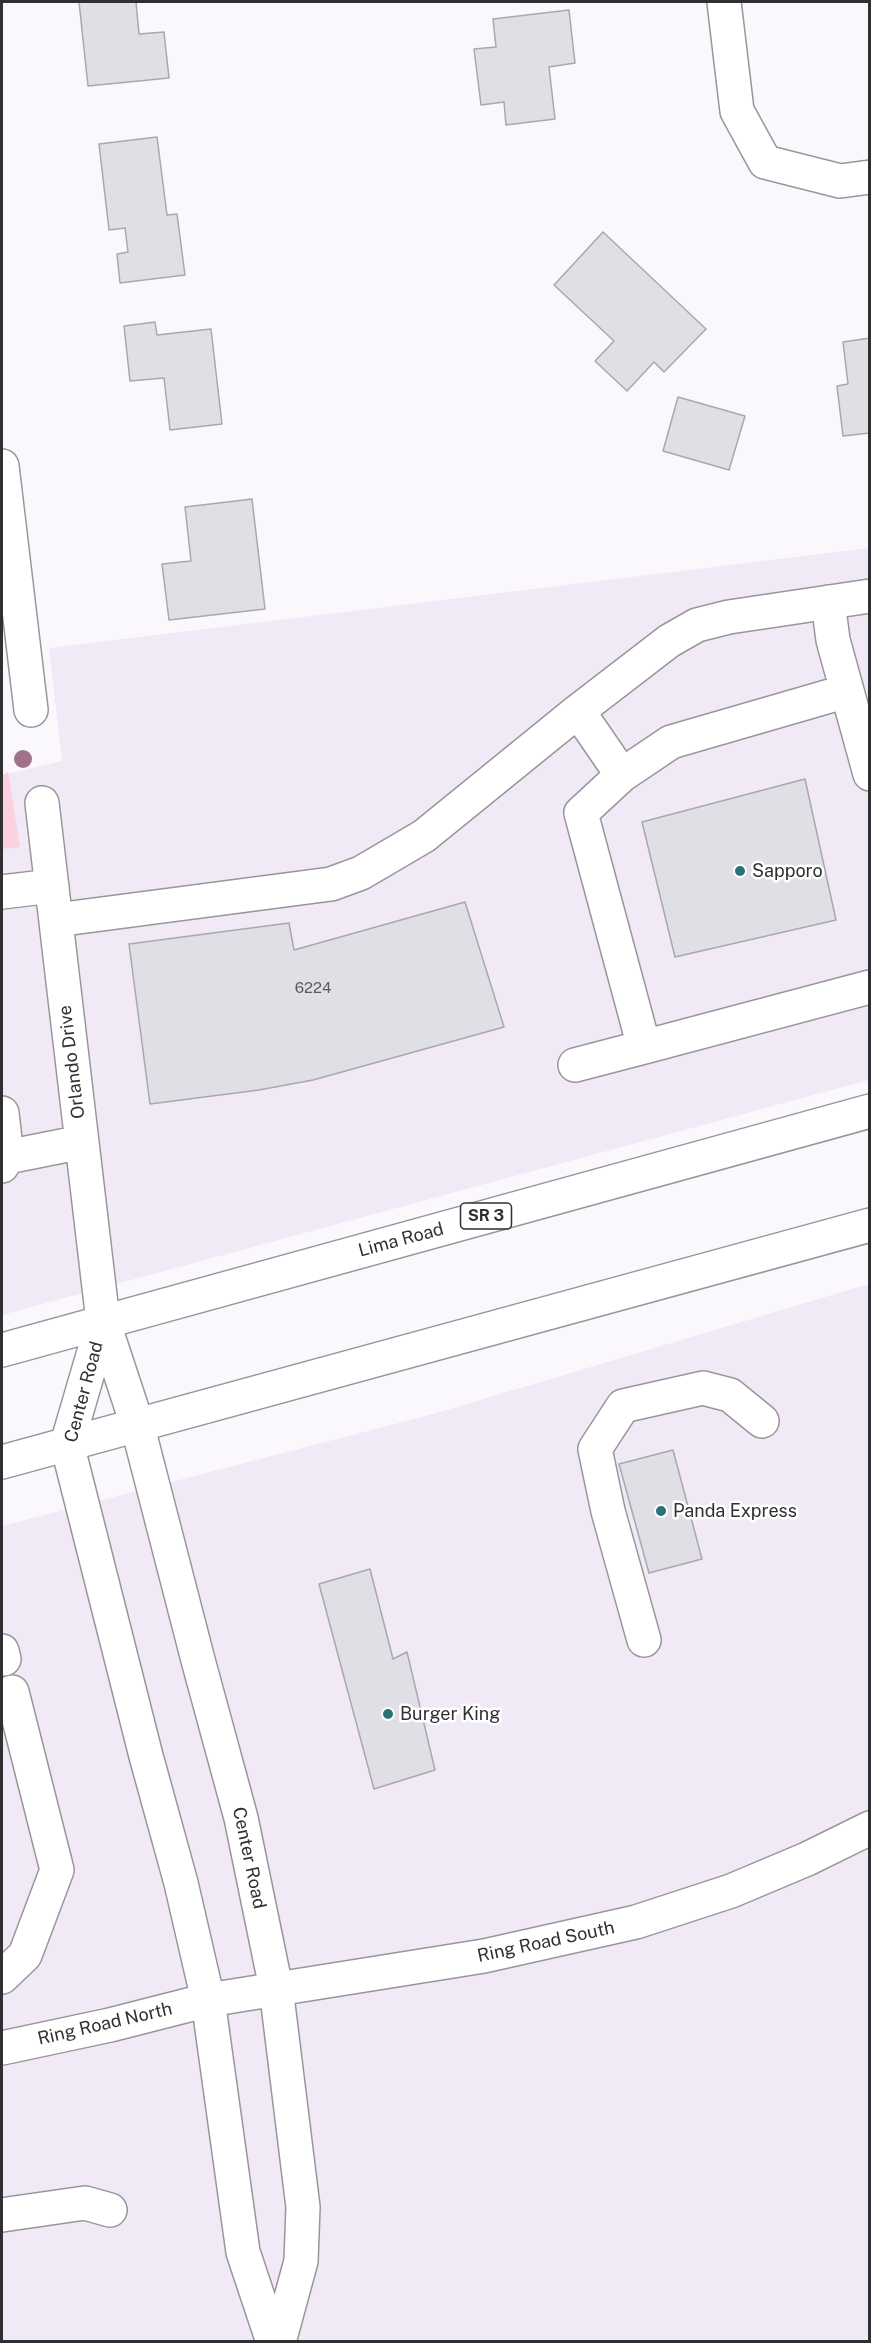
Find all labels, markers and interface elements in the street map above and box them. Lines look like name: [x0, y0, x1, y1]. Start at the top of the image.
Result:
place label: Sapporo: [752, 860, 823, 882]
marker: Sapporo: [733, 864, 747, 878]
house number: 6224: [295, 979, 331, 997]
street label: Orlando Drive: [54, 1004, 90, 1120]
road number: SR 3: [460, 1203, 512, 1229]
street label: Lima Road: [356, 1218, 446, 1262]
street label: Center Road: [60, 1339, 108, 1445]
place label: Panda Express: [673, 1500, 797, 1522]
marker: Panda Express: [654, 1504, 668, 1518]
place label: Burger King: [400, 1703, 500, 1725]
marker: Burger King: [381, 1707, 395, 1721]
street label: Center Road: [228, 1805, 270, 1911]
street label: Ring Road South: [475, 1917, 617, 1967]
street label: Ring Road North: [36, 1998, 174, 2050]

